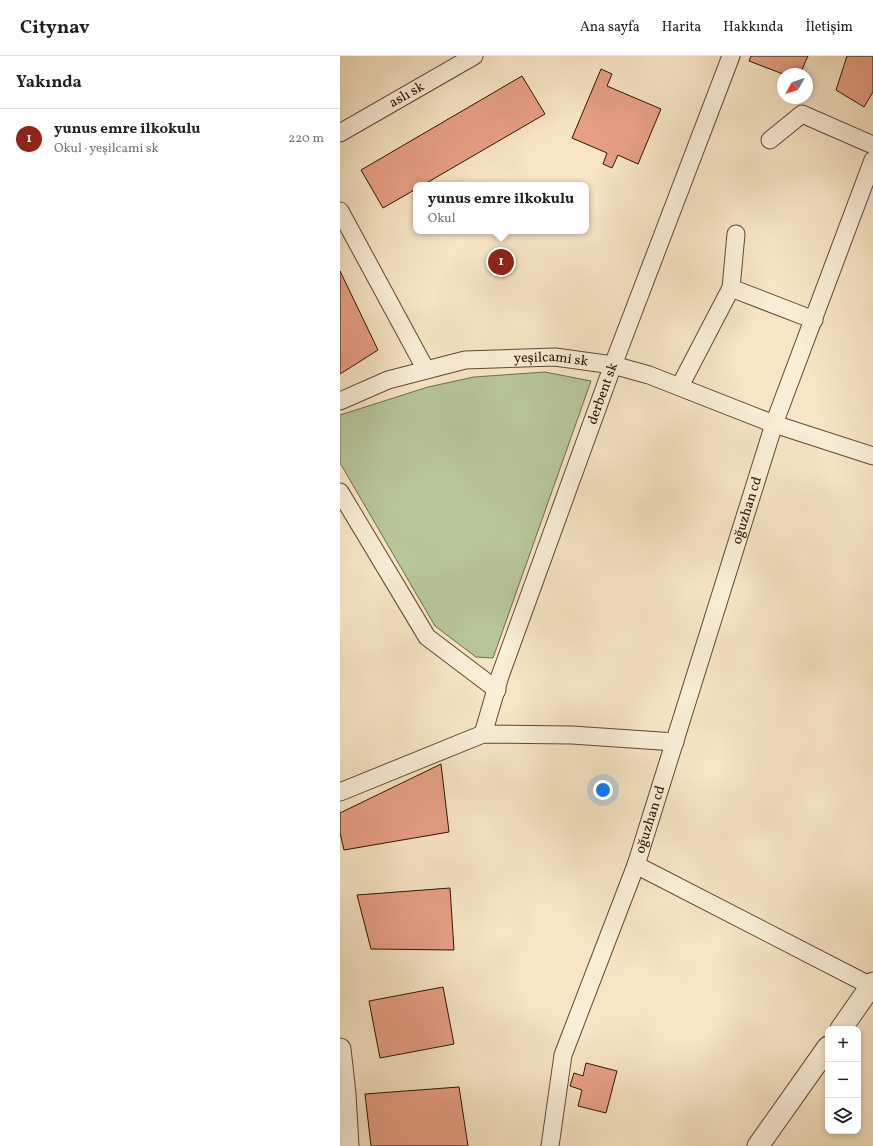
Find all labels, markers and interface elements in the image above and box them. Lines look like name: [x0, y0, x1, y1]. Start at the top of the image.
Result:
text: Citynav: [20, 15, 90, 41]
text: Ana sayfa: [580, 18, 640, 37]
text: Harita: [662, 18, 701, 37]
text: Hakkında: [723, 18, 783, 37]
text: İletişim: [805, 18, 853, 37]
north arrow: [777, 68, 813, 104]
text: Yakında: [16, 71, 82, 94]
street label: aslı sk: [386, 77, 428, 112]
text: yunus emre ilkokulu: [54, 119, 201, 140]
text: 1: [26, 130, 32, 148]
text: 220 m: [288, 130, 324, 148]
text: Okul · yeşilcami sk: [54, 140, 159, 158]
popup: [413, 182, 589, 234]
text: yunus emre ilkokulu: [428, 189, 574, 210]
text: Okul: [428, 210, 456, 228]
pin: 1: [488, 247, 514, 277]
street label: yeşilcami sk: [513, 347, 590, 371]
street label: derbent sk: [583, 360, 623, 427]
street label: oğuzhan cd: [727, 474, 767, 547]
your location: [593, 780, 613, 800]
street label: oğuzhan cd: [631, 783, 670, 856]
map controls: [825, 1026, 861, 1134]
button: +: [825, 1026, 861, 1062]
button: −: [825, 1062, 861, 1098]
button: layers: [825, 1098, 861, 1134]

